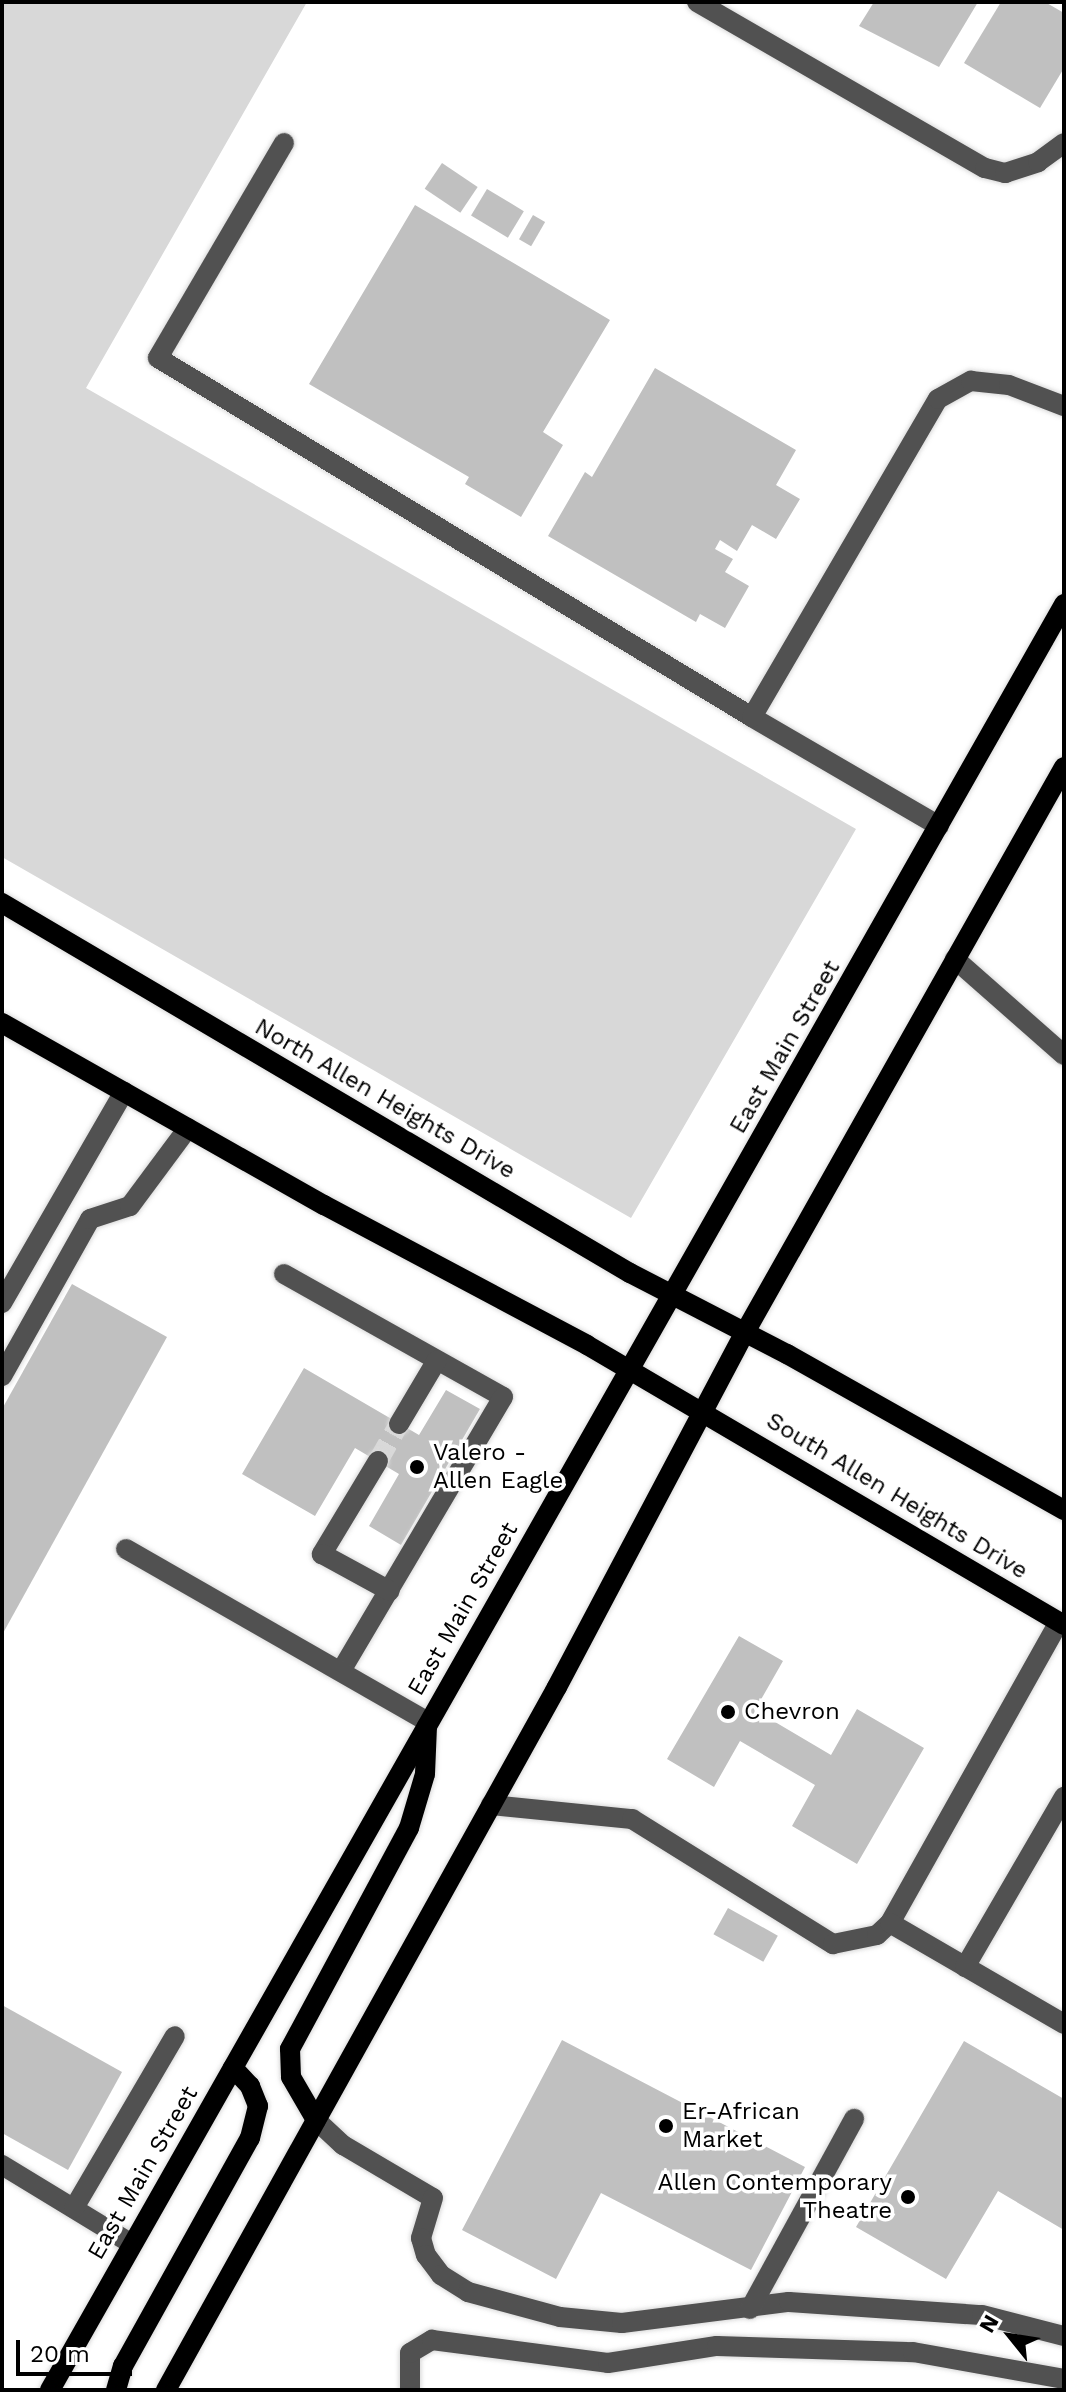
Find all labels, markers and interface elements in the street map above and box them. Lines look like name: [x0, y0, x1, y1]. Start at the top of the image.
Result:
street label: East Main Street: [724, 955, 846, 1139]
street label: North Allen Heights Drive: [249, 1012, 521, 1186]
street label: South Allen Heights Drive: [761, 1406, 1033, 1586]
place label: Valero - Allen Eagle: [433, 1439, 563, 1495]
marker: Valero - Allen Eagle: [408, 1458, 426, 1476]
street label: East Main Street: [402, 1517, 524, 1701]
place label: Chevron: [744, 1698, 840, 1726]
marker: Chevron: [719, 1703, 737, 1721]
street label: East Main Street: [82, 2081, 204, 2265]
place label: Er-African Market: [682, 2098, 800, 2154]
marker: Er-African Market: [657, 2117, 675, 2135]
place label: Allen Contemporary Theatre: [658, 2169, 892, 2225]
marker: Allen Contemporary Theatre: [899, 2188, 917, 2206]
north arrow: [970, 2296, 1050, 2376]
text: N: [974, 2310, 1004, 2337]
scale bar: [20, 2324, 136, 2374]
text: 20 m: [30, 2340, 90, 2368]

